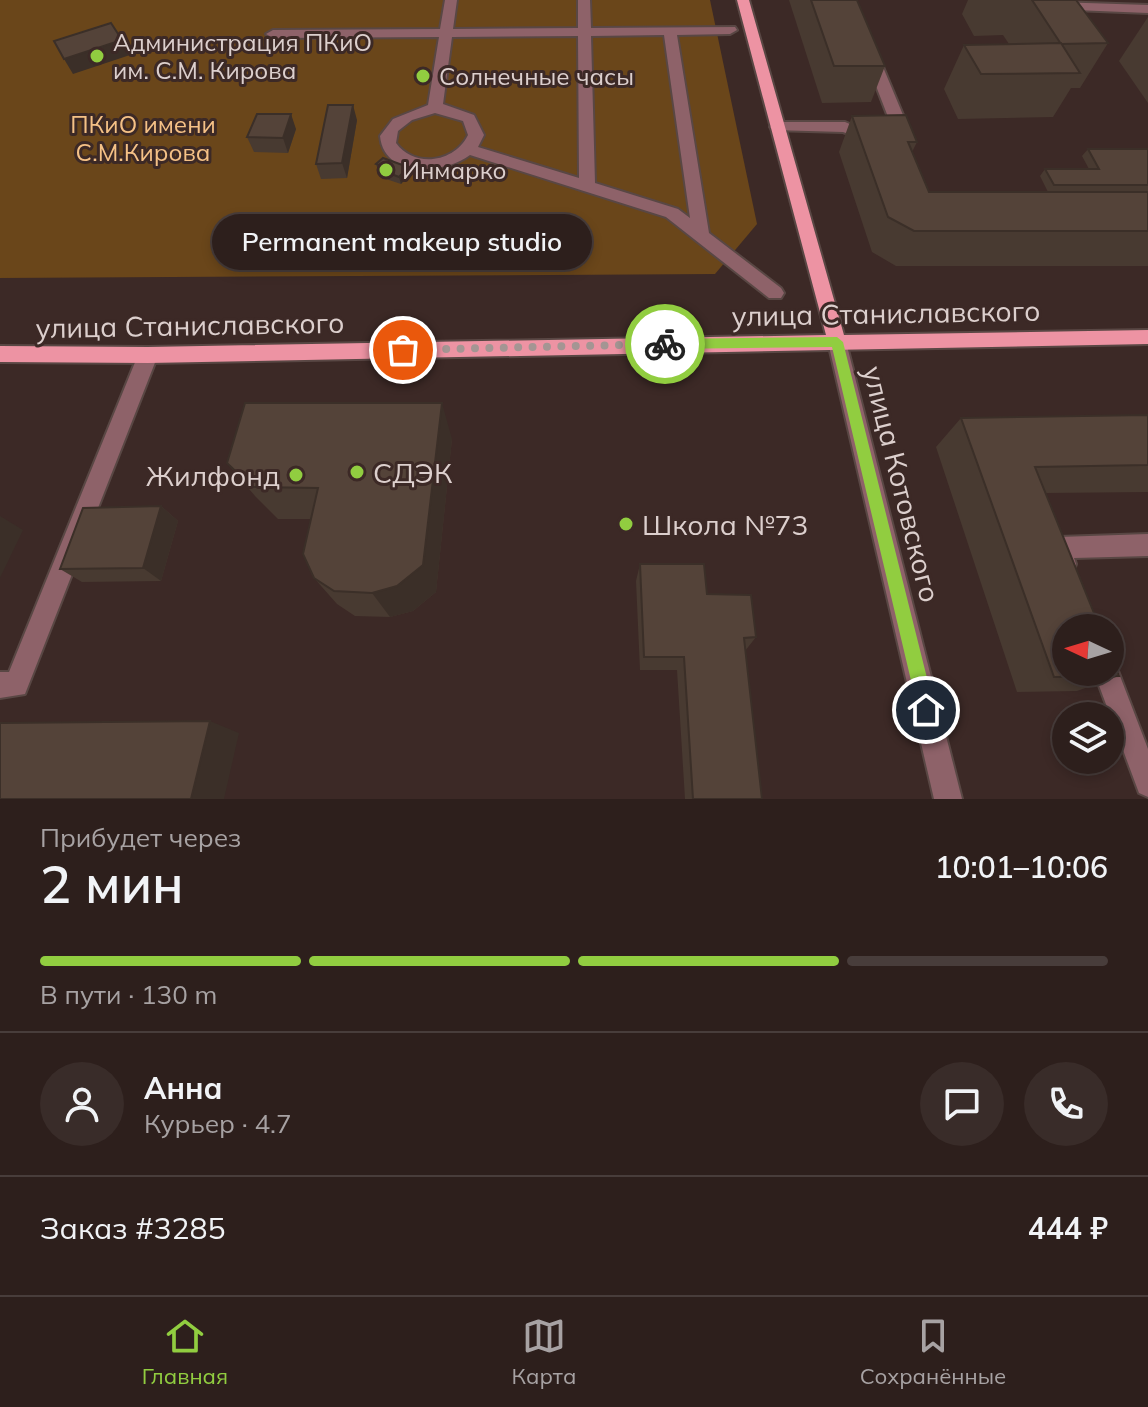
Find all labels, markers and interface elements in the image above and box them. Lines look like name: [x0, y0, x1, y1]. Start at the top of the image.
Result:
place label: Администрация ПКиО им. С.М. Кирова: [113, 27, 372, 85]
marker: Администрация ПКиО им. С.М. Кирова: [88, 47, 106, 65]
place label: Солнечные часы: [439, 61, 634, 91]
marker: Солнечные часы: [414, 67, 432, 85]
park label: ПКиО имени С.М.Кирова: [70, 109, 216, 167]
place label: Инмарко: [402, 155, 507, 185]
marker: Инмарко: [377, 161, 395, 179]
callout: Permanent makeup studio: [213, 214, 593, 270]
text: Permanent makeup studio: [242, 225, 562, 258]
street label: улица Станиславского: [731, 293, 1041, 333]
courier: [625, 304, 705, 384]
street label: улица Станиславского: [35, 305, 345, 345]
pin: [369, 316, 437, 384]
icon: bike: [643, 322, 687, 366]
icon: bag: [381, 328, 425, 372]
street label: улица Котовского: [856, 362, 948, 606]
place label: СДЭК: [373, 455, 453, 490]
place label: Жилфонд: [146, 458, 280, 493]
marker: СДЭК: [348, 463, 366, 481]
marker: Жилфонд: [287, 466, 305, 484]
place label: Школа №73: [642, 507, 808, 542]
marker: Школа №73: [617, 515, 635, 533]
north arrow: [1052, 614, 1124, 686]
map controls: [1052, 614, 1124, 774]
pin: [892, 676, 960, 744]
icon: home: [904, 688, 948, 732]
button: layers: [1052, 702, 1124, 774]
text: Прибудет через: [40, 821, 241, 854]
text: 10:01–10:06: [935, 848, 1108, 886]
text: 2 мин: [40, 851, 184, 916]
text: В пути · 130 m: [40, 978, 217, 1011]
button: person: [40, 1062, 124, 1146]
button: chat: [920, 1062, 1004, 1146]
button: phone: [1024, 1062, 1108, 1146]
text: Анна: [144, 1069, 223, 1107]
text: Курьер · 4.7: [144, 1107, 292, 1140]
text: Заказ #3285: [40, 1209, 225, 1247]
text: 444 ₽: [1028, 1209, 1108, 1247]
tab: Главная: [142, 1314, 228, 1390]
tab: Карта: [512, 1314, 576, 1390]
tab: Сохранённые: [860, 1314, 1006, 1390]

